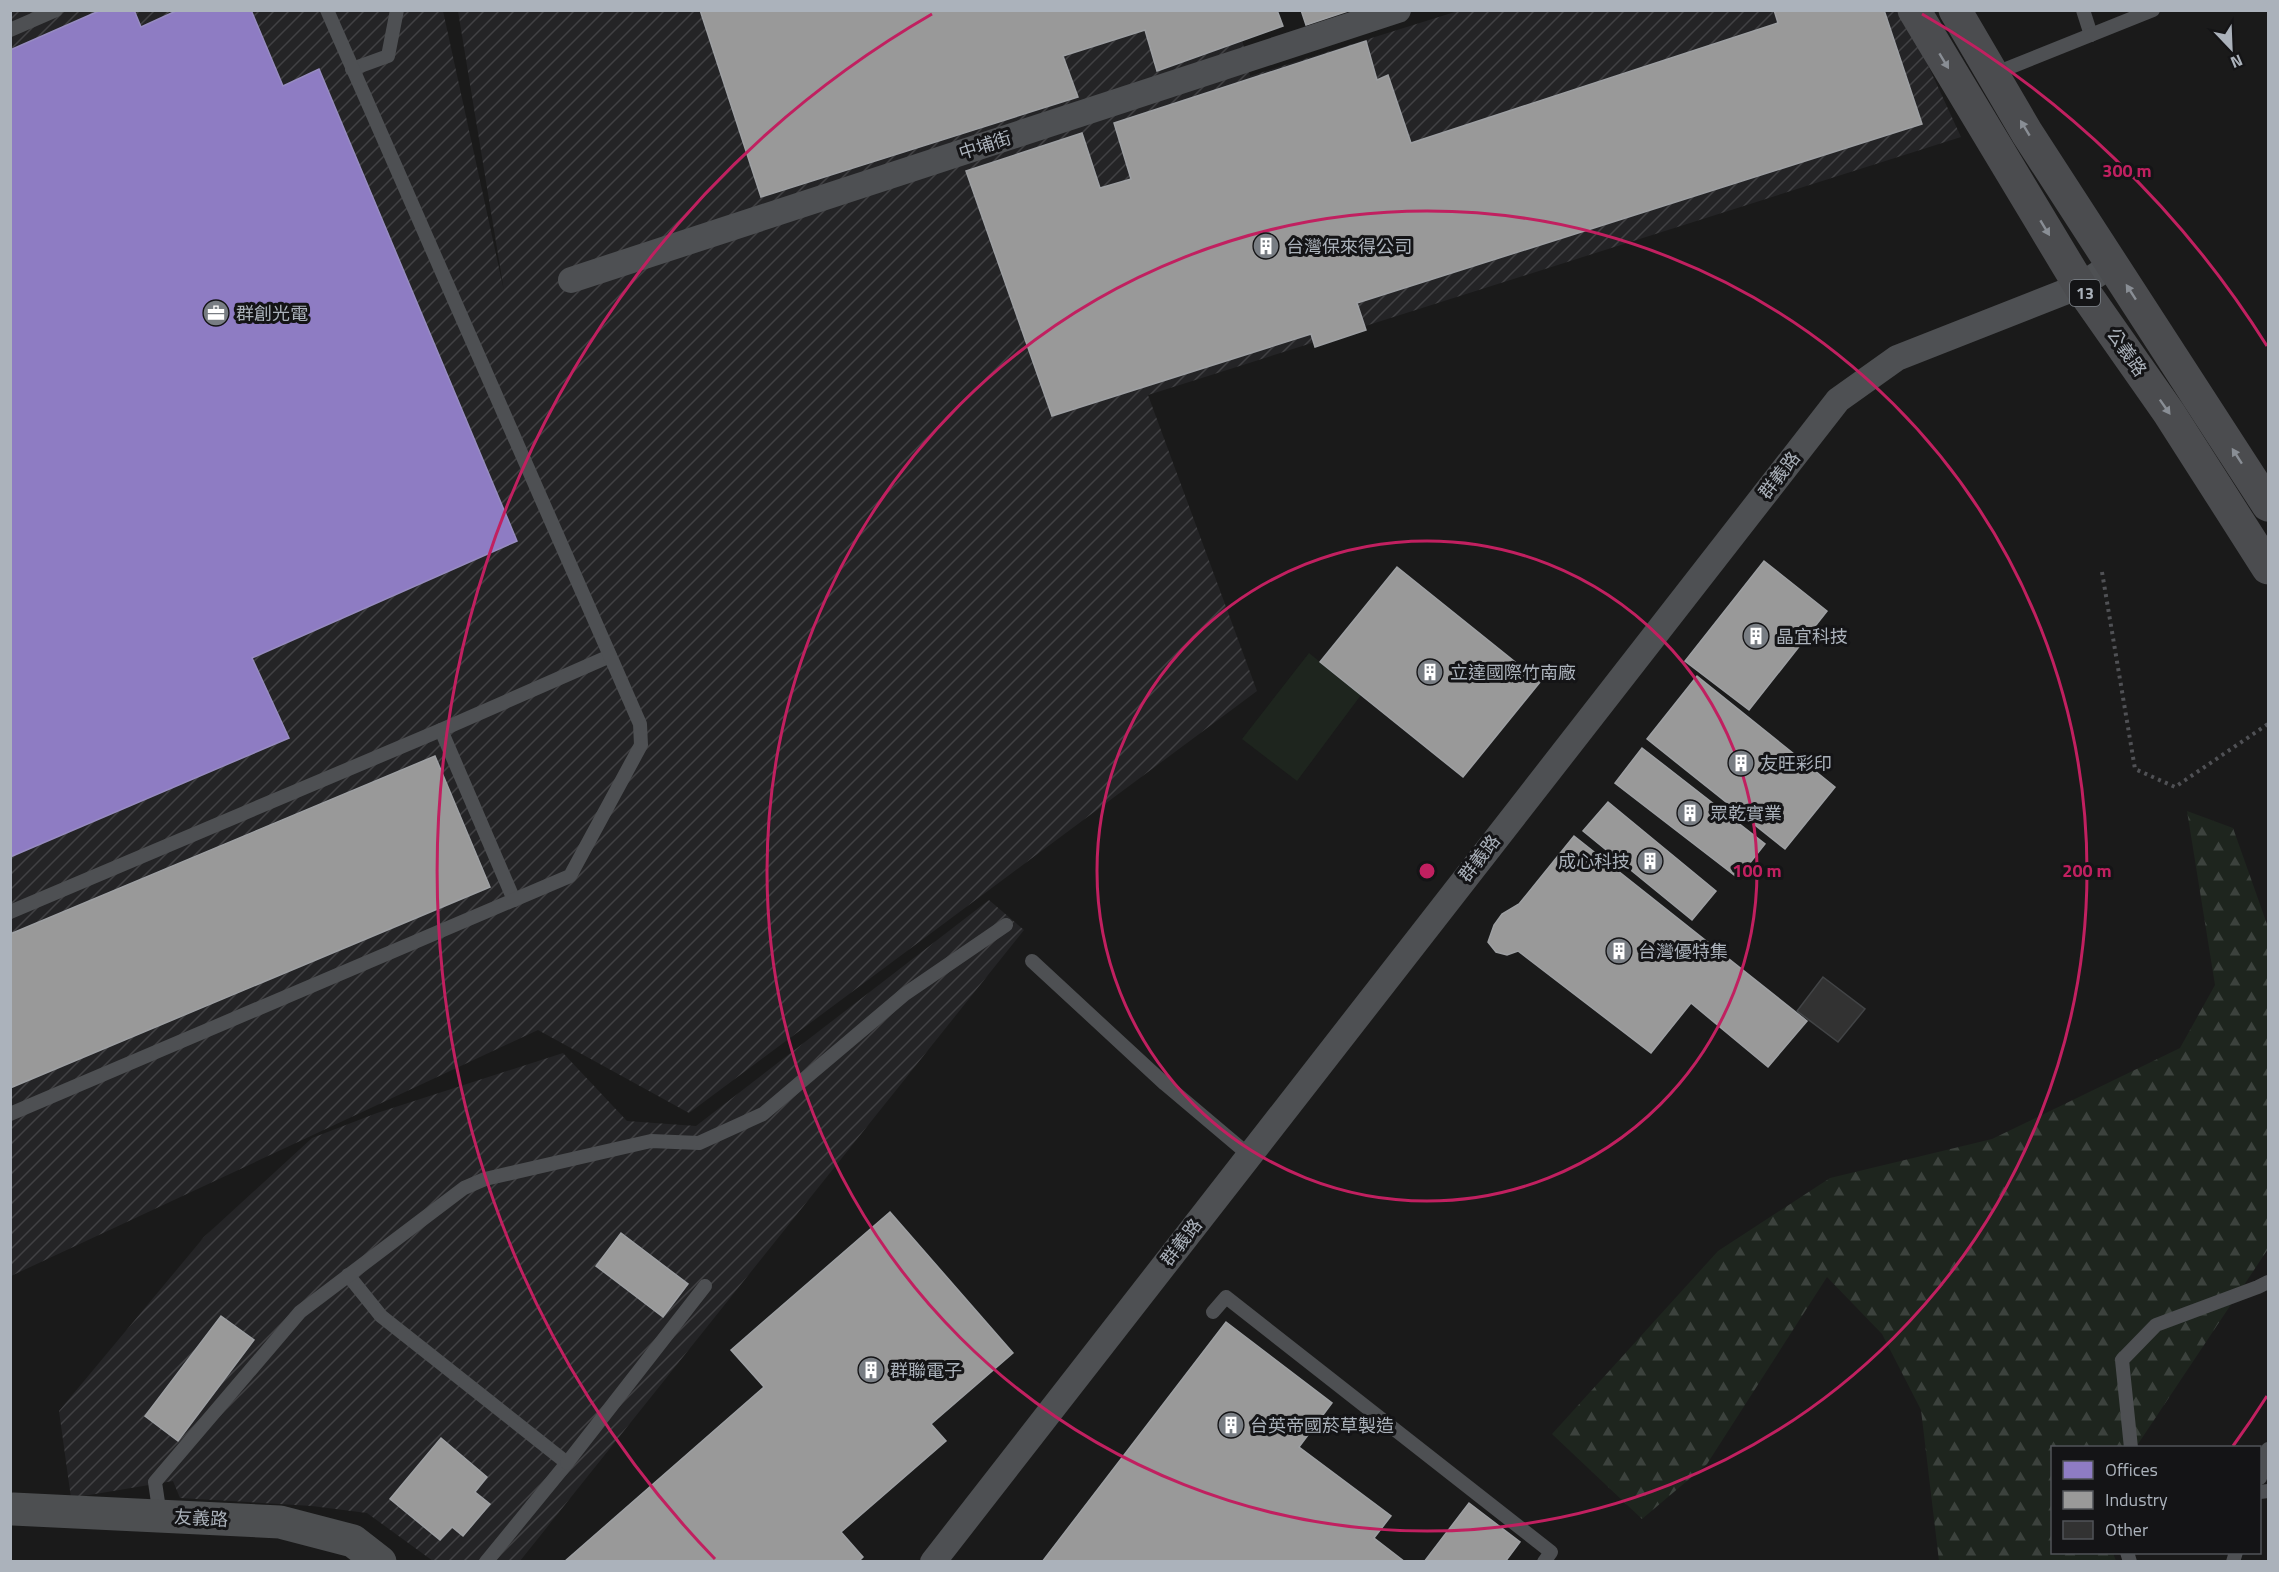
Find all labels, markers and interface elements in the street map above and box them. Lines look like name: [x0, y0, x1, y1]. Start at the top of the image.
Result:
north arrow: [2201, 18, 2261, 78]
text: N: [2227, 49, 2247, 75]
one-way arrow: [1939, 53, 1949, 70]
one-way arrow: [2019, 120, 2030, 136]
street label: 中埔街: [955, 124, 1015, 166]
text: 300 m: [2102, 157, 2152, 184]
one-way arrow: [2039, 220, 2050, 236]
building icon: 台灣保來得公司: [1251, 231, 1281, 261]
place label: 台灣保來得公司: [1286, 233, 1412, 260]
road number: 13: [2070, 280, 2100, 306]
one-way arrow: [2126, 284, 2137, 300]
office icon: 群創光電: [201, 298, 231, 328]
place label: 群創光電: [236, 300, 308, 327]
street label: 公義路: [2100, 322, 2154, 382]
one-way arrow: [2159, 398, 2171, 414]
street label: 群義路: [1752, 445, 1806, 505]
one-way arrow: [2231, 447, 2242, 464]
building icon: 晶宜科技: [1741, 621, 1771, 651]
place label: 晶宜科技: [1776, 623, 1848, 650]
building icon: 立達國際竹南廠: [1415, 657, 1445, 687]
place label: 立達國際竹南廠: [1450, 659, 1576, 686]
building icon: 友旺彩印: [1726, 748, 1756, 778]
place label: 友旺彩印: [1760, 750, 1832, 777]
building icon: 眾乾實業: [1675, 798, 1705, 828]
place label: 眾乾實業: [1710, 800, 1782, 827]
street label: 群義路: [1452, 828, 1506, 888]
building icon: 成心科技: [1635, 846, 1665, 876]
place label: 成心科技: [1558, 848, 1630, 875]
text: 100 m: [1732, 857, 1782, 884]
text: 200 m: [2062, 857, 2112, 884]
centre of rings: [1417, 861, 1437, 881]
building icon: 台灣優特集: [1604, 936, 1634, 966]
place label: 台灣優特集: [1638, 938, 1728, 965]
street label: 群義路: [1154, 1212, 1208, 1272]
building icon: 群聯電子: [856, 1355, 886, 1385]
place label: 群聯電子: [890, 1357, 962, 1384]
building icon: 台英帝國菸草製造: [1216, 1410, 1246, 1440]
place label: 台英帝國菸草製造: [1250, 1412, 1394, 1439]
legend: [2051, 1446, 2261, 1554]
text: Offices: [2105, 1456, 2158, 1483]
text: Industry: [2105, 1486, 2168, 1513]
street label: 友義路: [173, 1503, 229, 1533]
text: Other: [2105, 1516, 2148, 1543]

